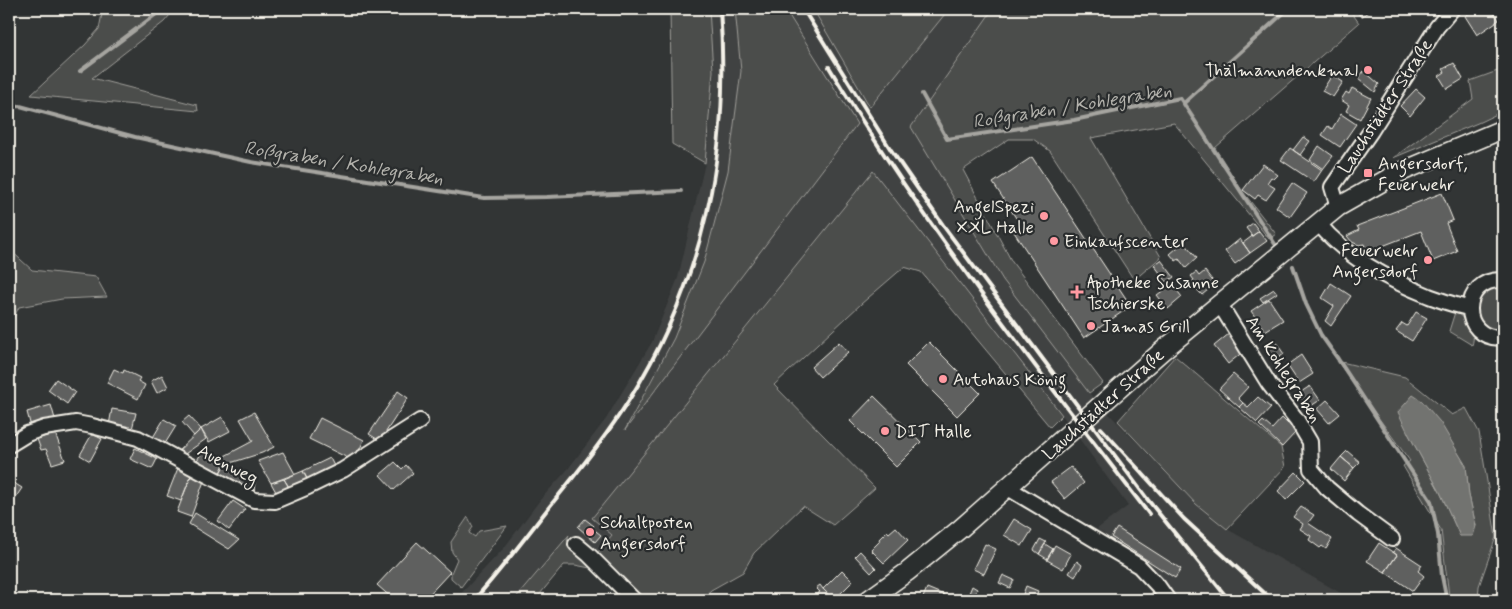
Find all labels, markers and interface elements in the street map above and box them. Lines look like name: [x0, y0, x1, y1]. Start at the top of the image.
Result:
street label: Lauchstädter Straße: [1333, 34, 1438, 179]
place label: Thälmanndenkmal: [1205, 59, 1358, 83]
marker: Thälmanndenkmal: [1362, 64, 1374, 76]
water label: Roßgraben / Kohlegraben: [971, 78, 1174, 135]
water label: Roßgraben / Kohlegraben: [242, 135, 445, 192]
place label: Angersdorf, Feuerwehr: [1378, 152, 1468, 197]
marker: Angersdorf, Feuerwehr: [1362, 167, 1374, 179]
place label: AngelSpezi XXL Halle: [953, 195, 1034, 240]
marker: AngelSpezi XXL Halle: [1038, 210, 1050, 222]
place label: Einkaufscenter: [1064, 230, 1188, 254]
marker: Einkaufscenter: [1048, 235, 1060, 247]
place label: Feuerwehr Angersdorf: [1332, 239, 1418, 286]
marker: Feuerwehr Angersdorf: [1422, 254, 1434, 266]
place label: Apotheke Susanne Tschierske: [1087, 271, 1219, 316]
marker: Apotheke Susanne Tschierske: [1071, 286, 1083, 298]
street label: Am Kohlegraben: [1238, 311, 1327, 429]
place label: Jamas Grill: [1101, 315, 1190, 339]
marker: Jamas Grill: [1085, 320, 1097, 332]
street label: Lauchstädter Straße: [1038, 343, 1170, 466]
place label: Autohaus König: [953, 368, 1066, 394]
marker: Autohaus König: [937, 373, 949, 385]
place label: DIT Halle: [895, 420, 972, 444]
marker: DIT Halle: [879, 425, 891, 437]
street label: Auenweg: [193, 439, 262, 492]
place label: Schaltposten Angersdorf: [600, 511, 693, 558]
marker: Schaltposten Angersdorf: [584, 526, 596, 538]

